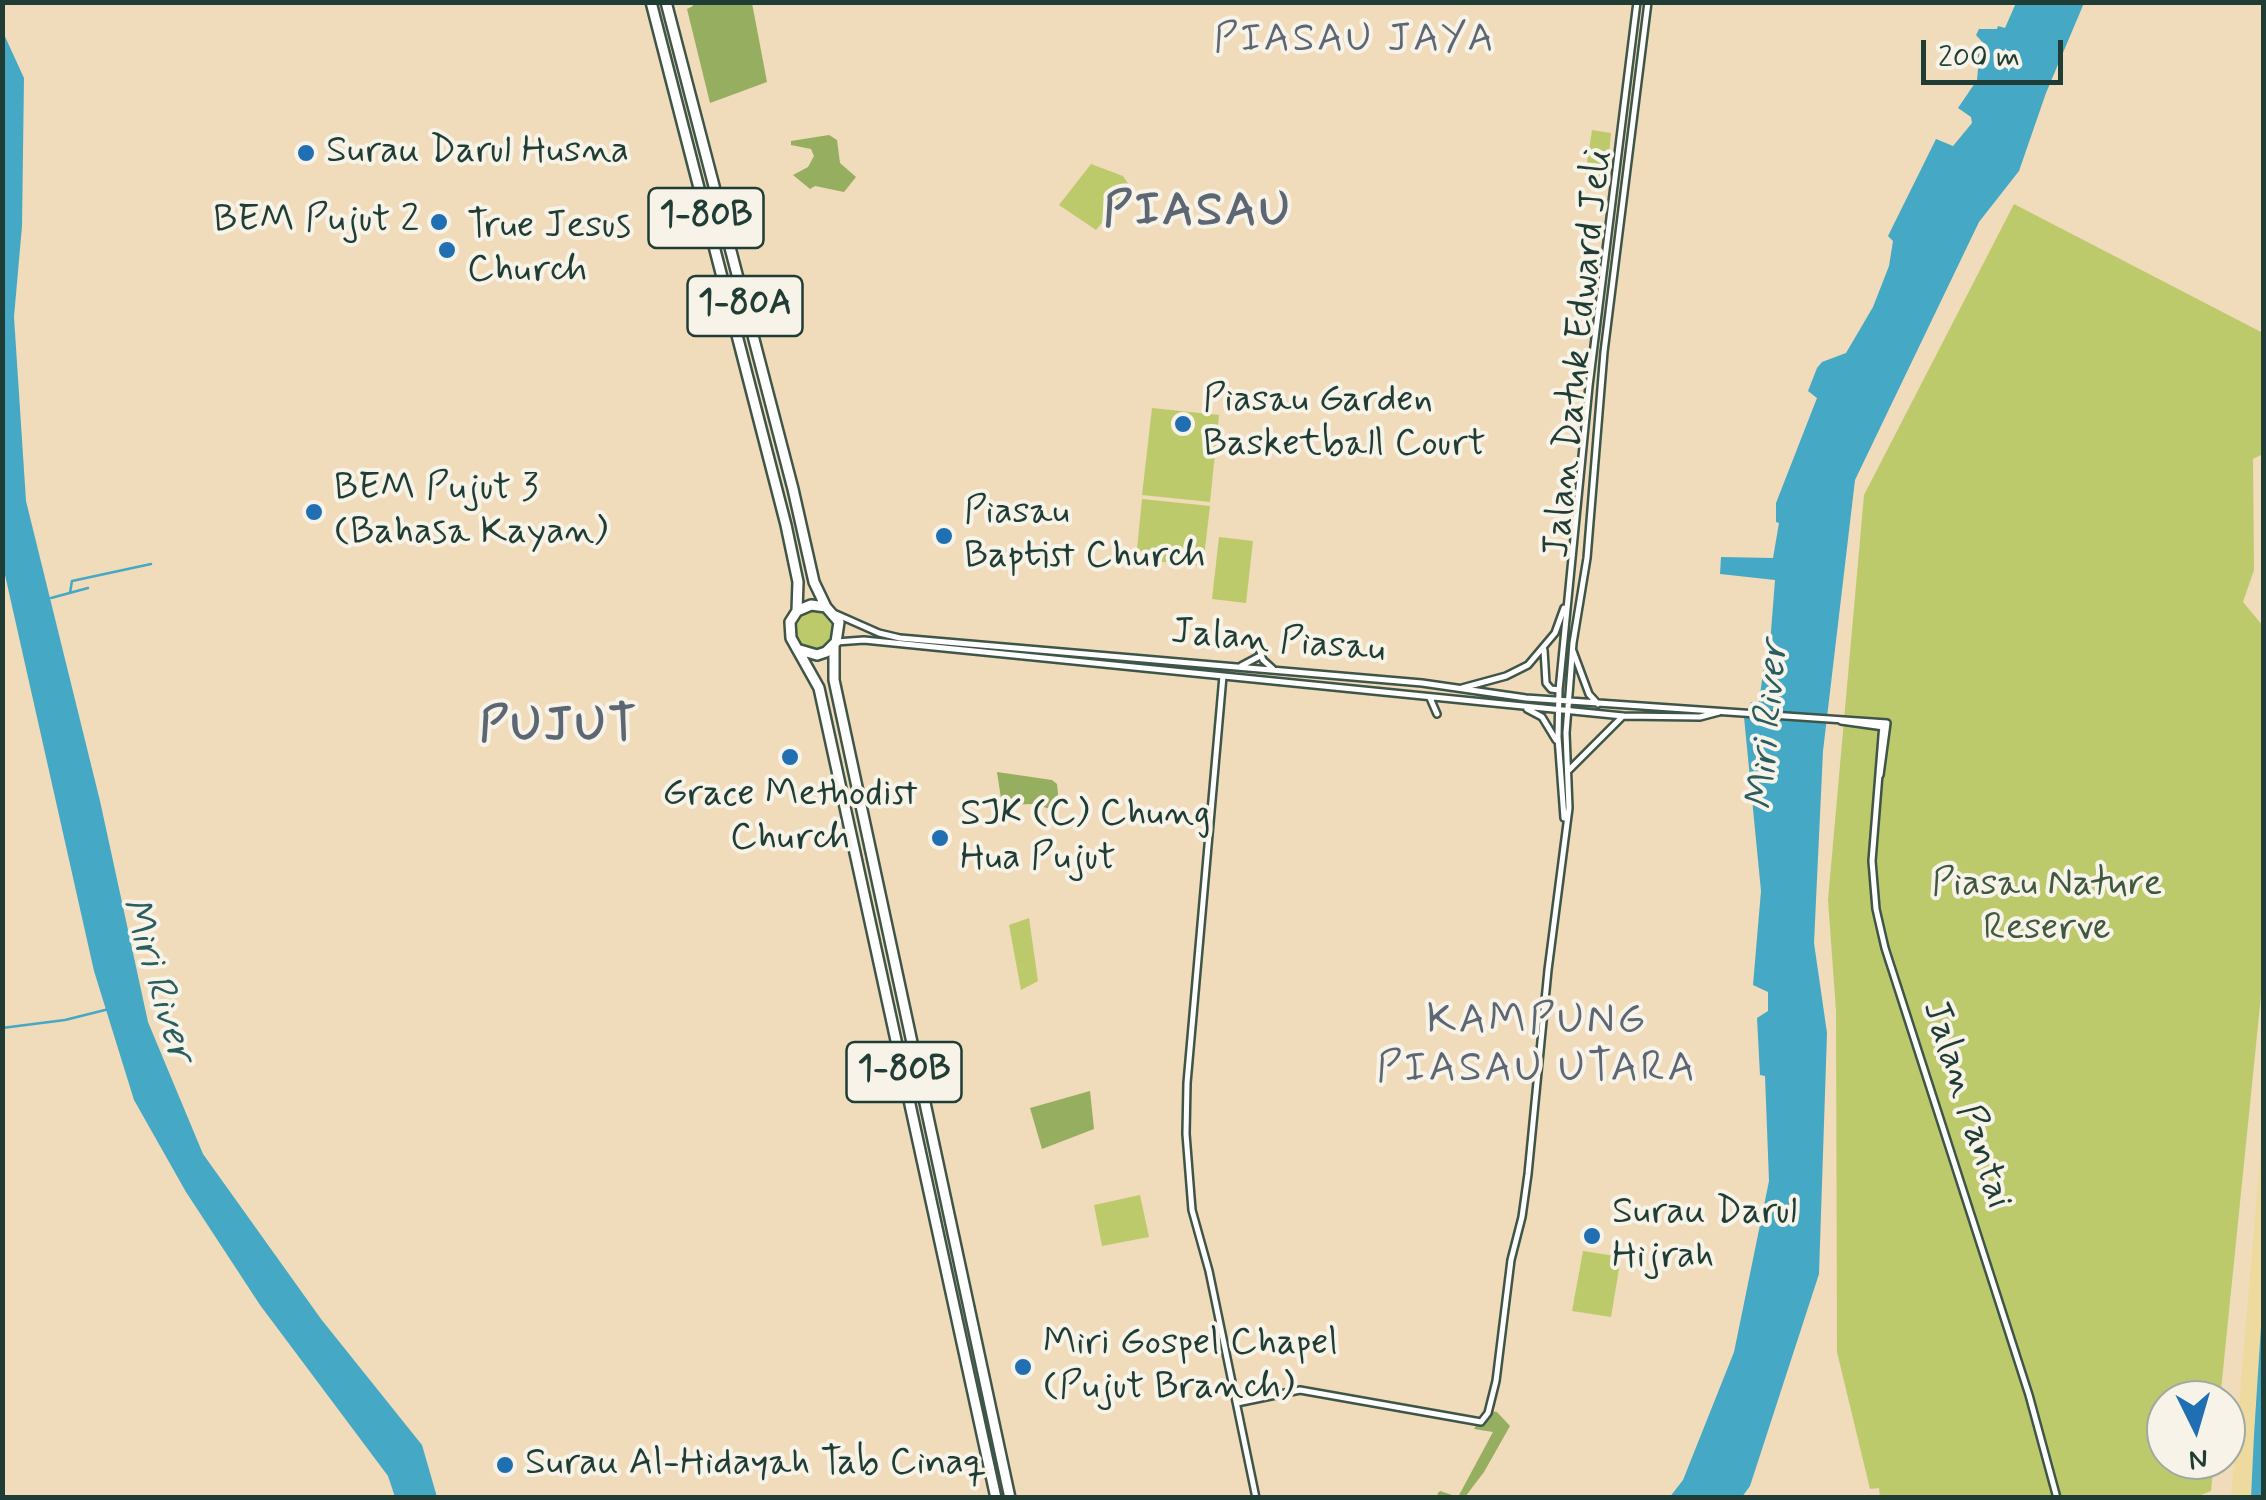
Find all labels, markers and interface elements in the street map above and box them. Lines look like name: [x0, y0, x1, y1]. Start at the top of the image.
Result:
district label: PIASAU JAYA: [1218, 18, 1492, 66]
scale bar: [1926, 20, 2068, 82]
text: 200 m: [1938, 38, 2020, 77]
place label: Surau Darul Husna: [326, 130, 629, 176]
marker: Surau Darul Husna: [295, 142, 317, 164]
street label: Jalan Datuk Edward Jeli: [1536, 148, 1624, 560]
district label: PIASAU: [1105, 185, 1291, 243]
road number: 1-80B: [648, 188, 764, 248]
place label: BEM Pujut 2: [213, 199, 419, 245]
place label: True Jesus Church: [467, 205, 631, 294]
marker: BEM Pujut 2: [428, 211, 450, 233]
marker: True Jesus Church: [436, 239, 458, 261]
road number: 1-80A: [688, 276, 802, 336]
place label: Piasau Garden Basketball Court: [1203, 379, 1486, 468]
marker: Piasau Garden Basketball Court: [1172, 413, 1194, 435]
place label: BEM Pujut 3 (Bahasa Kayan): [334, 467, 608, 556]
place label: Piasau Baptist Church: [964, 491, 1205, 580]
marker: BEM Pujut 3 (Bahasa Kayan): [303, 501, 325, 523]
marker: Piasau Baptist Church: [933, 525, 955, 547]
street label: Jalan Piasau: [1169, 611, 1387, 675]
water label: Miri River: [1739, 640, 1801, 812]
district label: PUJUT: [480, 700, 638, 758]
marker: Grace Methodist Church: [779, 746, 801, 768]
place label: Grace Methodist Church: [662, 773, 918, 862]
place label: SJK (C) Chung Hua Pujut: [960, 793, 1210, 882]
marker: SJK (C) Chung Hua Pujut: [929, 827, 951, 849]
park label: Piasau Nature Reserve: [1932, 863, 2162, 952]
water label: Miri River: [107, 892, 203, 1068]
street label: Jalan Pantai: [1910, 995, 2020, 1215]
district label: KAMPUNG PIASAU UTARA: [1379, 998, 1695, 1096]
road number: 1-80B: [846, 1042, 962, 1102]
place label: Surau Darul Hijrah: [1612, 1191, 1797, 1280]
marker: Surau Darul Hijrah: [1581, 1225, 1603, 1247]
place label: Miri Gospel Chapel (Pujut Branch): [1043, 1322, 1338, 1412]
marker: Miri Gospel Chapel (Pujut Branch): [1012, 1356, 1034, 1378]
north arrow: [2146, 1380, 2246, 1480]
text: N: [2188, 1439, 2209, 1478]
place label: Surau Al-Hidayah Tab Cinaq: [525, 1442, 987, 1488]
marker: Surau Al-Hidayah Tab Cinaq: [494, 1454, 516, 1476]

